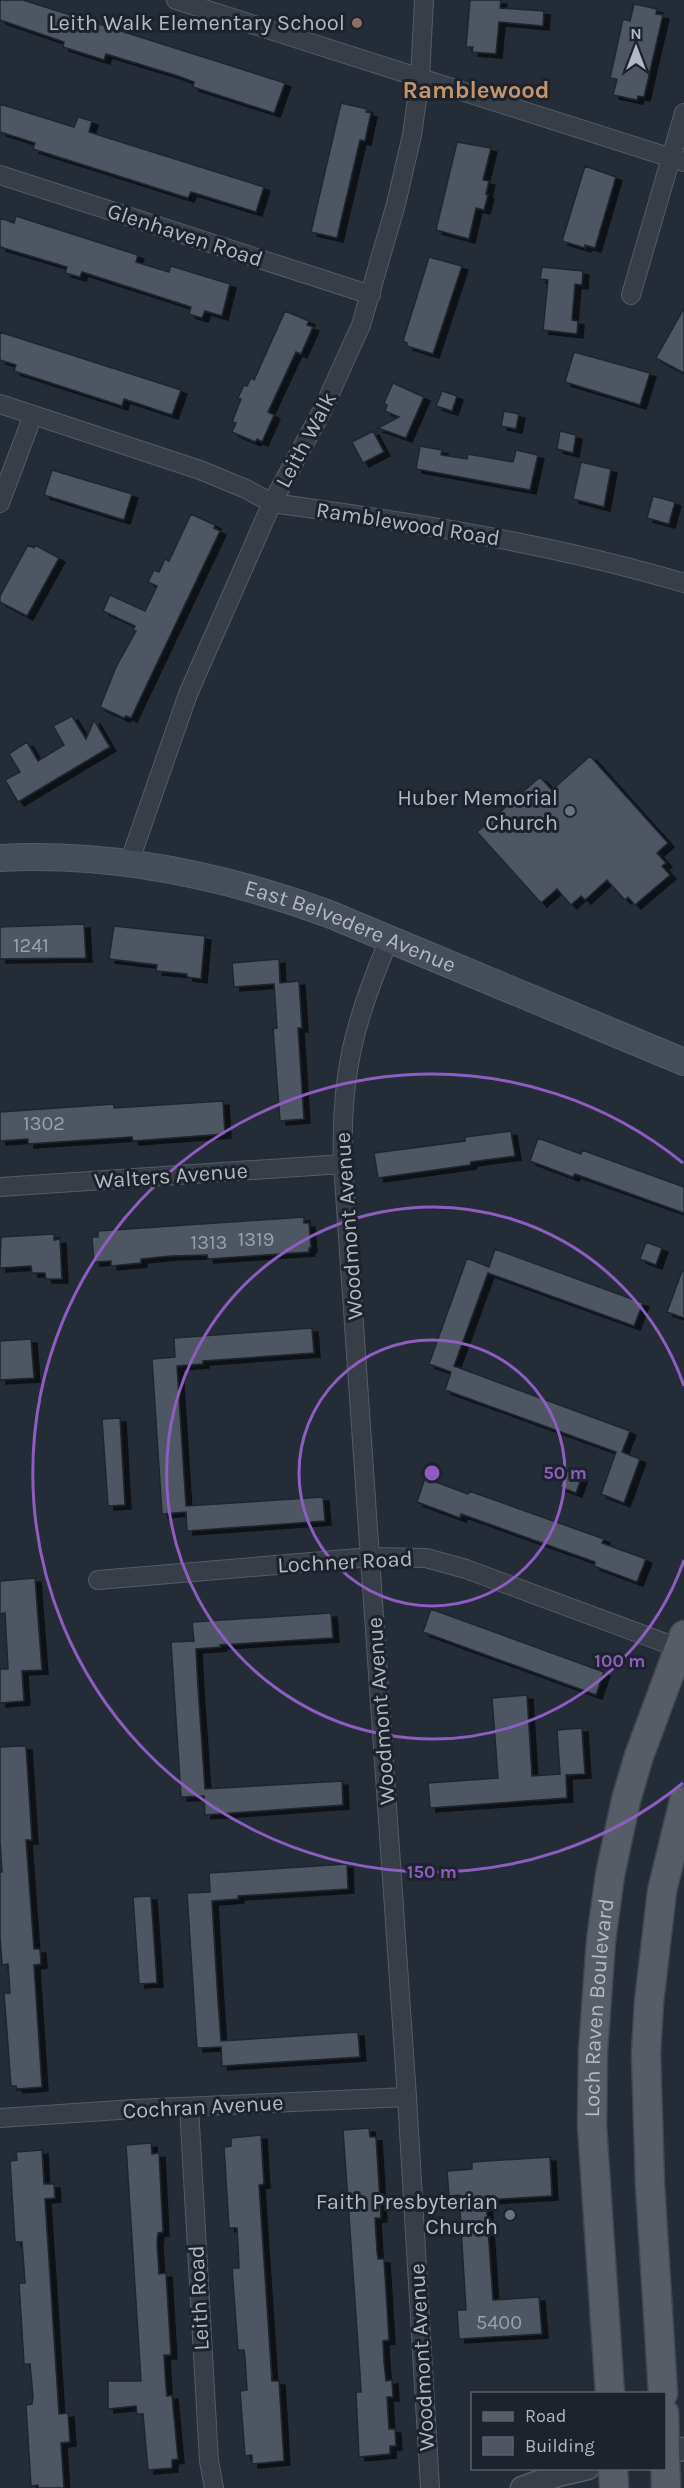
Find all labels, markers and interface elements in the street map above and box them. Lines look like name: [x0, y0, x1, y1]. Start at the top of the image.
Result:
place label: Leith Walk Elementary School: [48, 10, 345, 36]
marker: Leith Walk Elementary School: [350, 16, 364, 30]
north arrow: [606, 18, 666, 78]
text: N: [630, 24, 642, 43]
district label: Ramblewood: [402, 76, 550, 104]
street label: Glenhaven Road: [104, 198, 266, 272]
street label: Leith Walk: [270, 388, 342, 492]
street label: Ramblewood Road: [314, 497, 502, 551]
place label: Huber Memorial Church: [397, 785, 558, 836]
marker: Huber Memorial Church: [563, 804, 577, 818]
street label: East Belvedere Avenue: [242, 875, 460, 978]
house number: 1241: [13, 934, 49, 957]
house number: 1302: [23, 1112, 65, 1135]
street label: Woodmont Avenue: [329, 1131, 369, 1321]
street label: Walters Avenue: [93, 1158, 249, 1194]
house number: 1319: [238, 1228, 274, 1251]
house number: 1313: [191, 1231, 227, 1254]
text: 50 m: [543, 1462, 587, 1484]
centre of rings: [422, 1463, 442, 1483]
street label: Lochner Road: [277, 1545, 413, 1579]
street label: Woodmont Avenue: [361, 1616, 401, 1806]
text: 100 m: [595, 1650, 645, 1672]
text: 150 m: [407, 1861, 457, 1883]
street label: Loch Raven Boulevard: [579, 1897, 620, 2117]
street label: Cochran Avenue: [122, 2090, 284, 2124]
place label: Faith Presbyterian Church: [316, 2189, 498, 2240]
marker: Faith Presbyterian Church: [503, 2208, 517, 2222]
street label: Leith Road: [183, 2245, 215, 2351]
street label: Woodmont Avenue: [404, 2263, 440, 2451]
house number: 5400: [476, 2311, 522, 2334]
legend: [471, 2392, 666, 2470]
text: Road: [525, 2405, 566, 2427]
text: Building: [525, 2435, 595, 2457]

